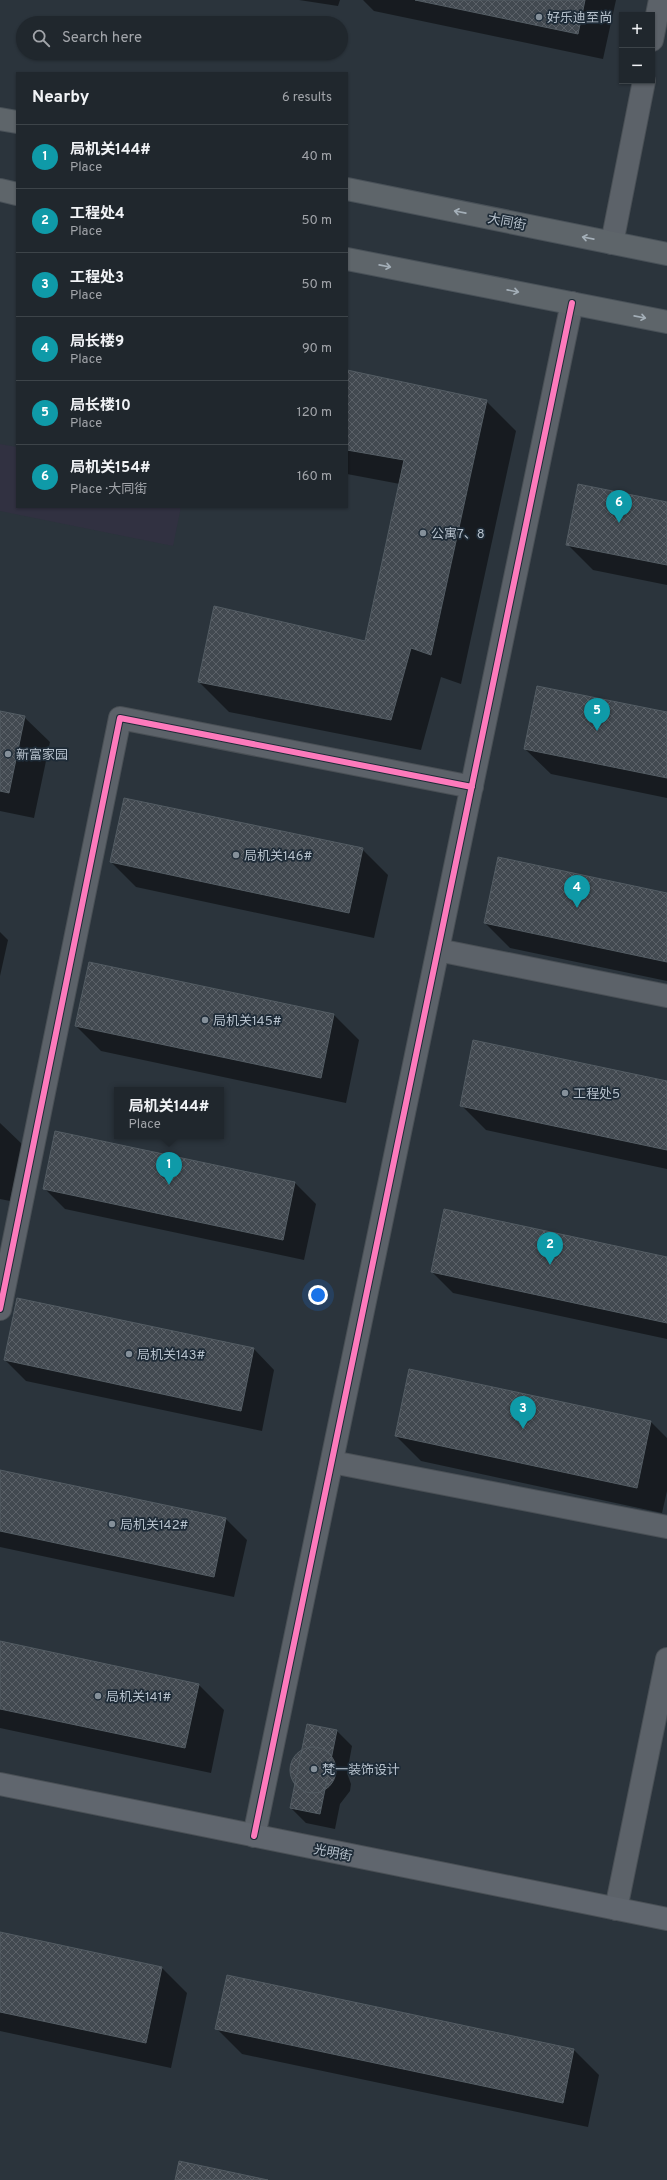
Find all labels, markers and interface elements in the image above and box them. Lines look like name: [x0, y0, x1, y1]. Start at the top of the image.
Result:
place label: 好乐迪至尚: [547, 10, 612, 27]
marker: 好乐迪至尚: [534, 12, 544, 22]
map controls: [619, 12, 655, 84]
button: +: [619, 12, 655, 48]
search box: [16, 16, 348, 60]
icon: search: [30, 27, 52, 49]
text: Search here: [62, 29, 142, 48]
button: −: [619, 48, 655, 84]
text: Nearby: [32, 87, 89, 109]
text: 6 results: [282, 90, 332, 106]
text: 局机关144#: [70, 141, 151, 160]
text: 1: [42, 149, 48, 165]
text: 40 m: [302, 149, 332, 165]
text: Place: [70, 160, 102, 176]
text: 工程处4: [70, 205, 125, 224]
one-way arrow: [454, 208, 467, 216]
street label: 大同街: [486, 211, 527, 235]
text: 2: [41, 213, 49, 229]
text: 50 m: [302, 213, 332, 229]
text: Place: [70, 224, 102, 240]
one-way arrow: [581, 233, 594, 241]
one-way arrow: [378, 263, 391, 271]
text: 工程处3: [70, 269, 124, 288]
text: 3: [41, 277, 49, 293]
text: 50 m: [302, 277, 332, 293]
text: Place: [70, 288, 102, 304]
one-way arrow: [506, 288, 519, 296]
one-way arrow: [633, 313, 646, 321]
text: 局长楼9: [70, 333, 124, 352]
text: 4: [41, 341, 49, 357]
text: 90 m: [302, 341, 332, 357]
text: Place: [70, 352, 102, 368]
text: 局长楼10: [70, 397, 131, 416]
text: 5: [41, 405, 49, 421]
text: 120 m: [297, 405, 332, 421]
text: Place: [70, 416, 102, 432]
text: 局机关154#: [70, 459, 151, 478]
text: 6: [41, 469, 49, 485]
text: 160 m: [297, 469, 332, 485]
text: Place · 大同街: [70, 482, 147, 498]
pin: 6: [606, 490, 632, 523]
place label: 公寓7、8: [431, 526, 485, 543]
marker: 公寓7、8: [418, 528, 428, 538]
pin: 5: [584, 698, 610, 731]
place label: 新富家园: [16, 747, 68, 764]
marker: 新富家园: [3, 749, 13, 759]
place label: 局机关146#: [244, 849, 312, 865]
marker: 局机关146#: [231, 850, 241, 860]
pin: 4: [564, 875, 590, 908]
place label: 局机关145#: [213, 1014, 282, 1030]
marker: 局机关145#: [200, 1015, 210, 1025]
popup: [114, 1087, 224, 1139]
place label: 工程处5: [573, 1087, 620, 1103]
marker: 工程处5: [560, 1088, 570, 1098]
text: 局机关144#: [129, 1098, 209, 1117]
text: Place: [129, 1117, 161, 1133]
pin: 1: [156, 1152, 182, 1185]
pin: 2: [537, 1232, 563, 1265]
your location: [308, 1285, 328, 1305]
place label: 局机关143#: [137, 1348, 205, 1364]
marker: 局机关143#: [124, 1349, 134, 1359]
pin: 3: [510, 1396, 536, 1429]
place label: 局机关142#: [120, 1518, 189, 1534]
marker: 局机关142#: [107, 1519, 117, 1529]
place label: 局机关141#: [106, 1690, 172, 1706]
marker: 局机关141#: [93, 1691, 103, 1701]
place label: 梵一装饰设计: [322, 1763, 400, 1779]
marker: 梵一装饰设计: [309, 1764, 319, 1774]
street label: 光明街: [312, 1842, 353, 1866]

